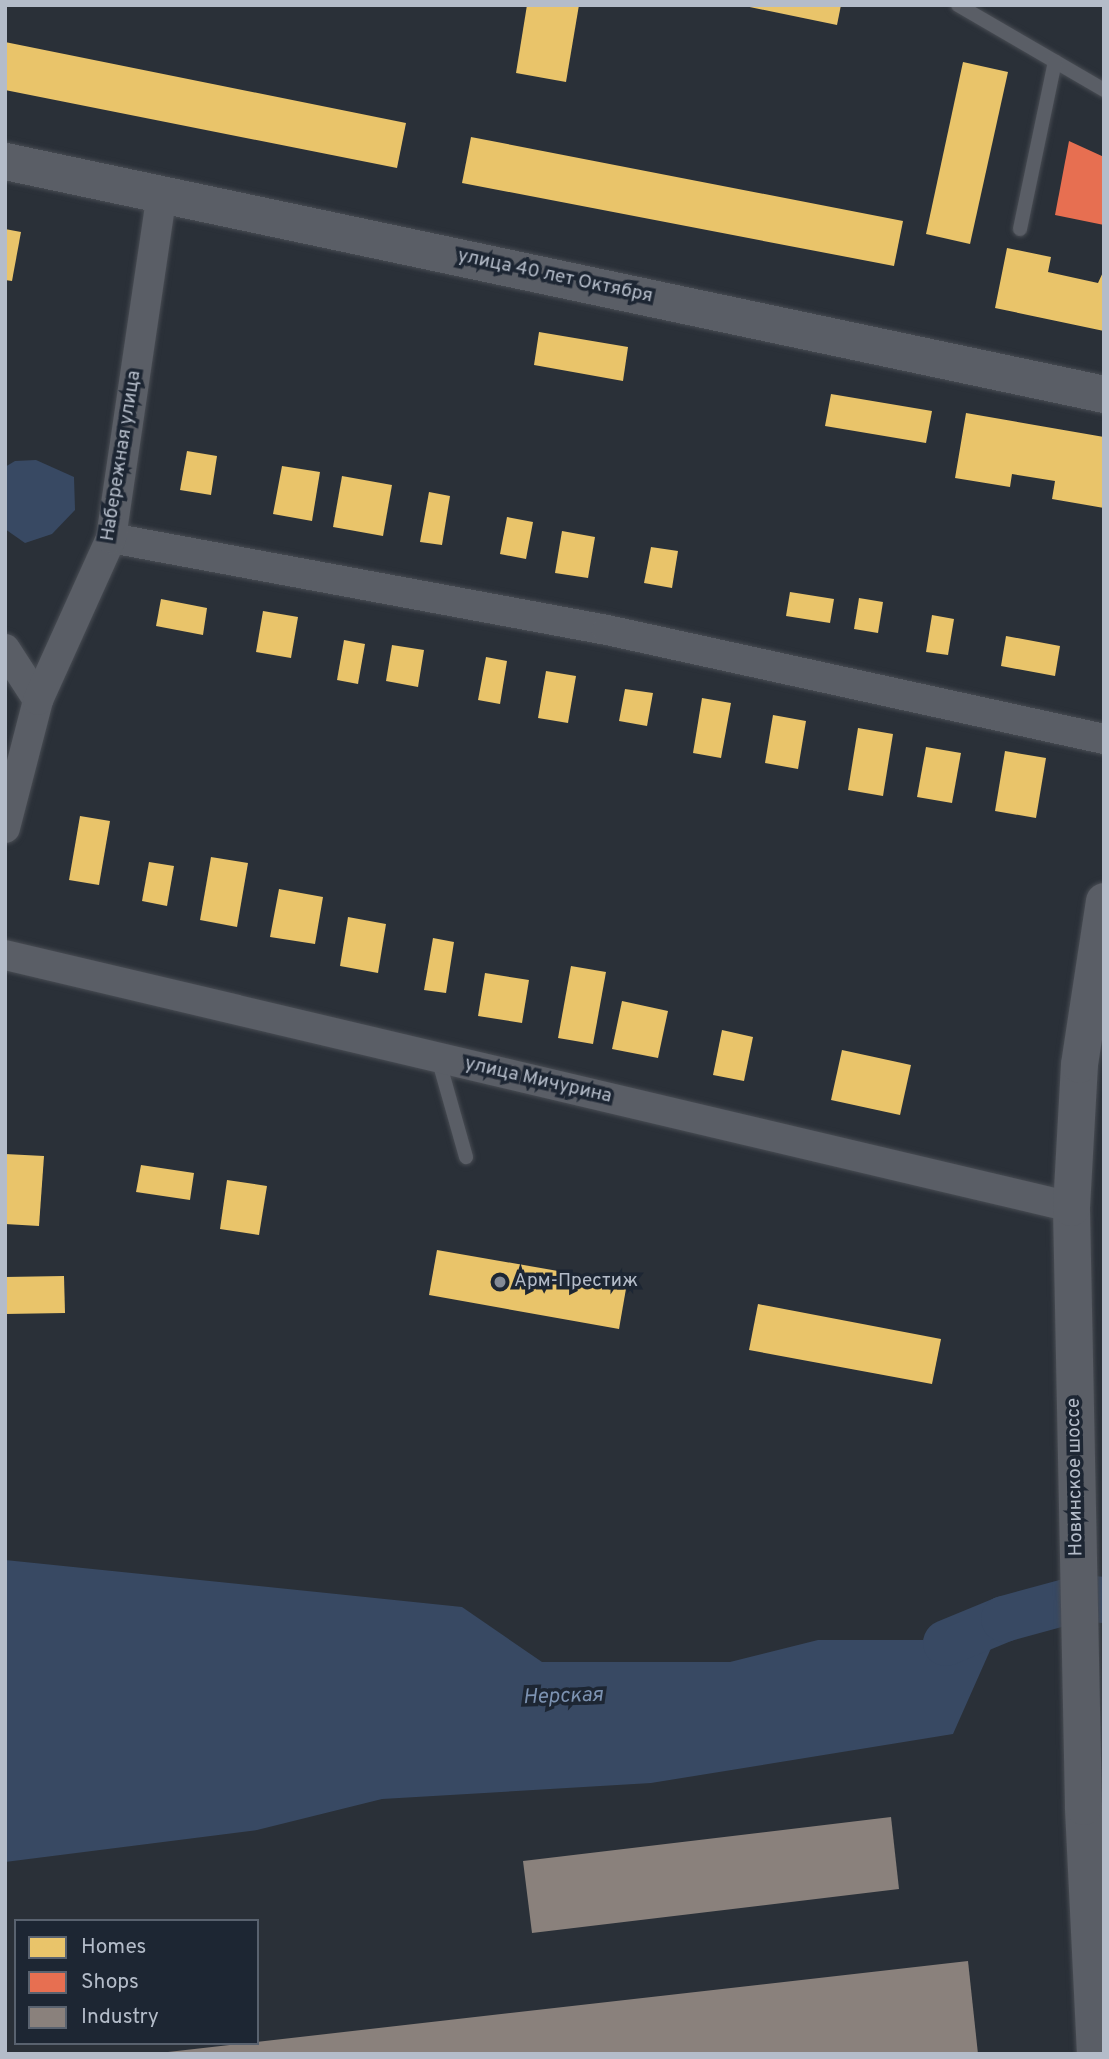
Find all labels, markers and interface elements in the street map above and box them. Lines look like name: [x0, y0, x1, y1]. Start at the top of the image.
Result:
street label: улица 40 лет Октября: [455, 245, 655, 309]
street label: Набережная улица: [97, 369, 147, 543]
street label: улица Мичурина: [462, 1053, 614, 1109]
place label: Арм-Престиж: [514, 1271, 638, 1293]
marker: Арм-Престиж: [492, 1274, 508, 1290]
street label: Новинское шоссе: [1063, 1398, 1089, 1556]
water label: Нерская: [523, 1683, 603, 1711]
legend: [14, 1919, 259, 2045]
text: Homes: [81, 1934, 146, 1961]
text: Shops: [81, 1969, 139, 1996]
text: Industry: [81, 2004, 159, 2031]

